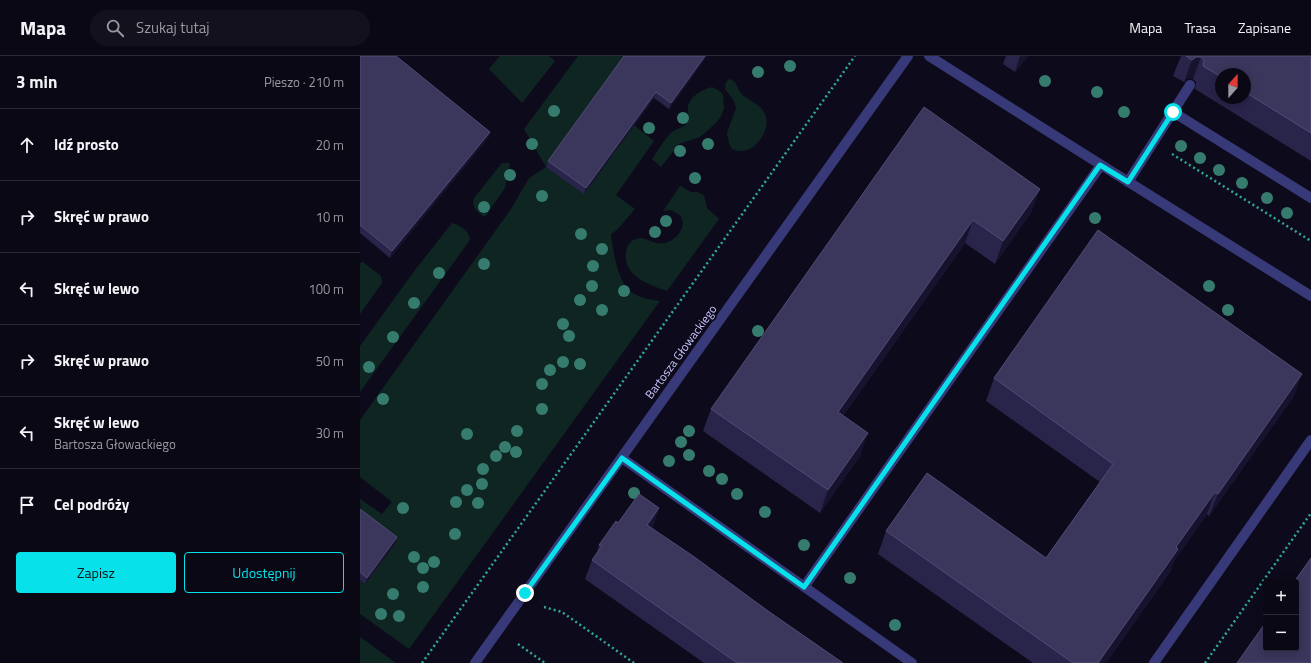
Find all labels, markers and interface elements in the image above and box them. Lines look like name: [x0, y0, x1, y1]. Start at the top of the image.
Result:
search box: [90, 10, 370, 46]
text: Mapa: [20, 13, 66, 42]
text: Szukaj tutaj: [136, 16, 209, 39]
icon: search: [104, 17, 126, 39]
text: Mapa: [1129, 17, 1162, 38]
text: Trasa: [1184, 17, 1216, 38]
text: Zapisane: [1238, 17, 1291, 38]
north arrow: [1215, 68, 1251, 104]
text: 3 min: [16, 69, 57, 95]
text: Pieszo · 210 m: [264, 72, 344, 92]
route start: [1164, 103, 1182, 121]
text: Idź prosto: [54, 133, 119, 156]
icon: ahead: [16, 134, 38, 156]
text: 20 m: [316, 135, 344, 155]
text: Skręć w prawo: [54, 205, 149, 228]
icon: right: [16, 206, 38, 228]
text: 10 m: [316, 207, 344, 227]
text: Skręć w lewo: [54, 277, 139, 300]
icon: left: [16, 278, 38, 300]
text: 100 m: [308, 279, 344, 299]
street label: Bartosza Głowackiego: [640, 301, 721, 403]
text: Skręć w prawo: [54, 349, 149, 372]
icon: right: [16, 350, 38, 372]
text: 50 m: [316, 351, 344, 371]
text: Skręć w lewo: [54, 411, 139, 434]
icon: left: [16, 422, 38, 444]
text: 30 m: [316, 423, 344, 443]
text: Bartosza Głowackiego: [54, 434, 176, 454]
text: Cel podróży: [54, 493, 129, 516]
icon: arrive: [16, 494, 38, 516]
button: Zapisz: [16, 552, 176, 593]
button: Udostępnij: [184, 552, 344, 593]
map controls: [1263, 579, 1299, 651]
button: +: [1263, 579, 1299, 615]
route end: [516, 584, 534, 602]
button: −: [1263, 615, 1299, 651]

